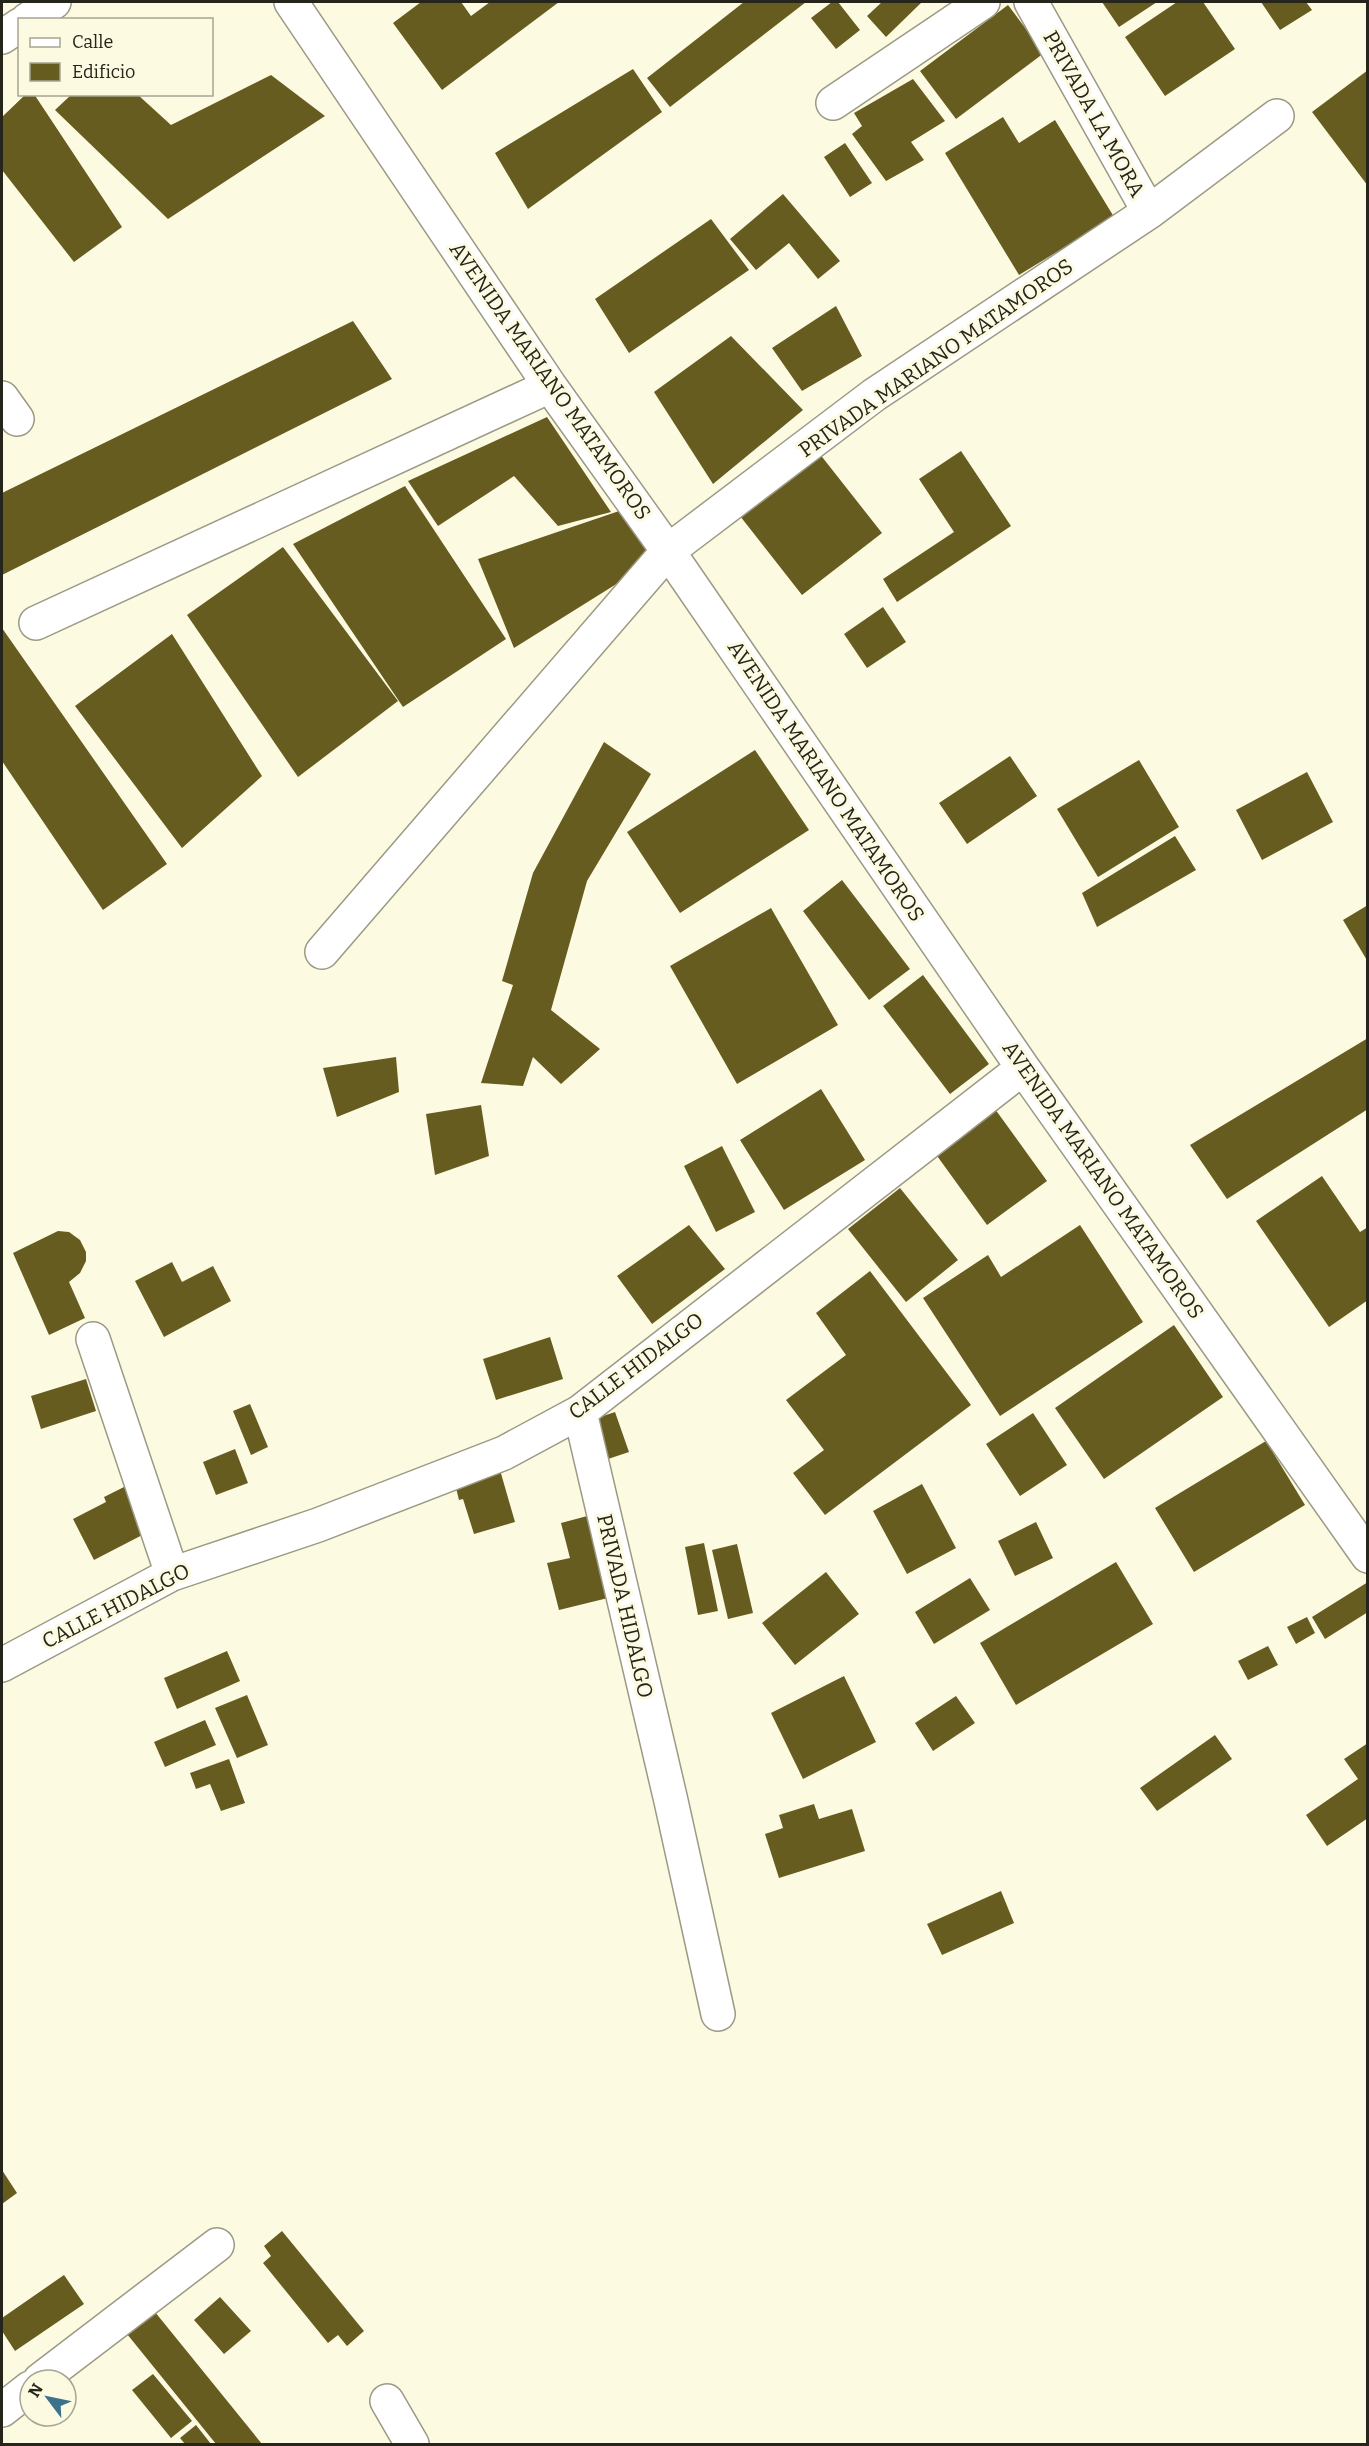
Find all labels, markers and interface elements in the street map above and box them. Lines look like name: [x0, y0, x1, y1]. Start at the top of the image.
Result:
legend: [18, 18, 213, 96]
street label: PRIVADA LA MORA: [1037, 26, 1151, 202]
text: Calle: [72, 31, 113, 53]
text: Edificio: [72, 61, 135, 83]
street label: AVENIDA MARIANO MATAMOROS: [444, 237, 656, 525]
street label: PRIVADA MARIANO MATAMOROS: [794, 253, 1078, 463]
street label: AVENIDA MARIANO MATAMOROS: [722, 636, 930, 926]
street label: AVENIDA MARIANO MATAMOROS: [997, 1036, 1209, 1324]
street label: CALLE HIDALGO: [563, 1307, 709, 1425]
street label: PRIVADA HIDALGO: [591, 1511, 659, 1701]
street label: CALLE HIDALGO: [38, 1558, 194, 1654]
north arrow: [18, 2368, 78, 2428]
text: N: [24, 2380, 47, 2401]

